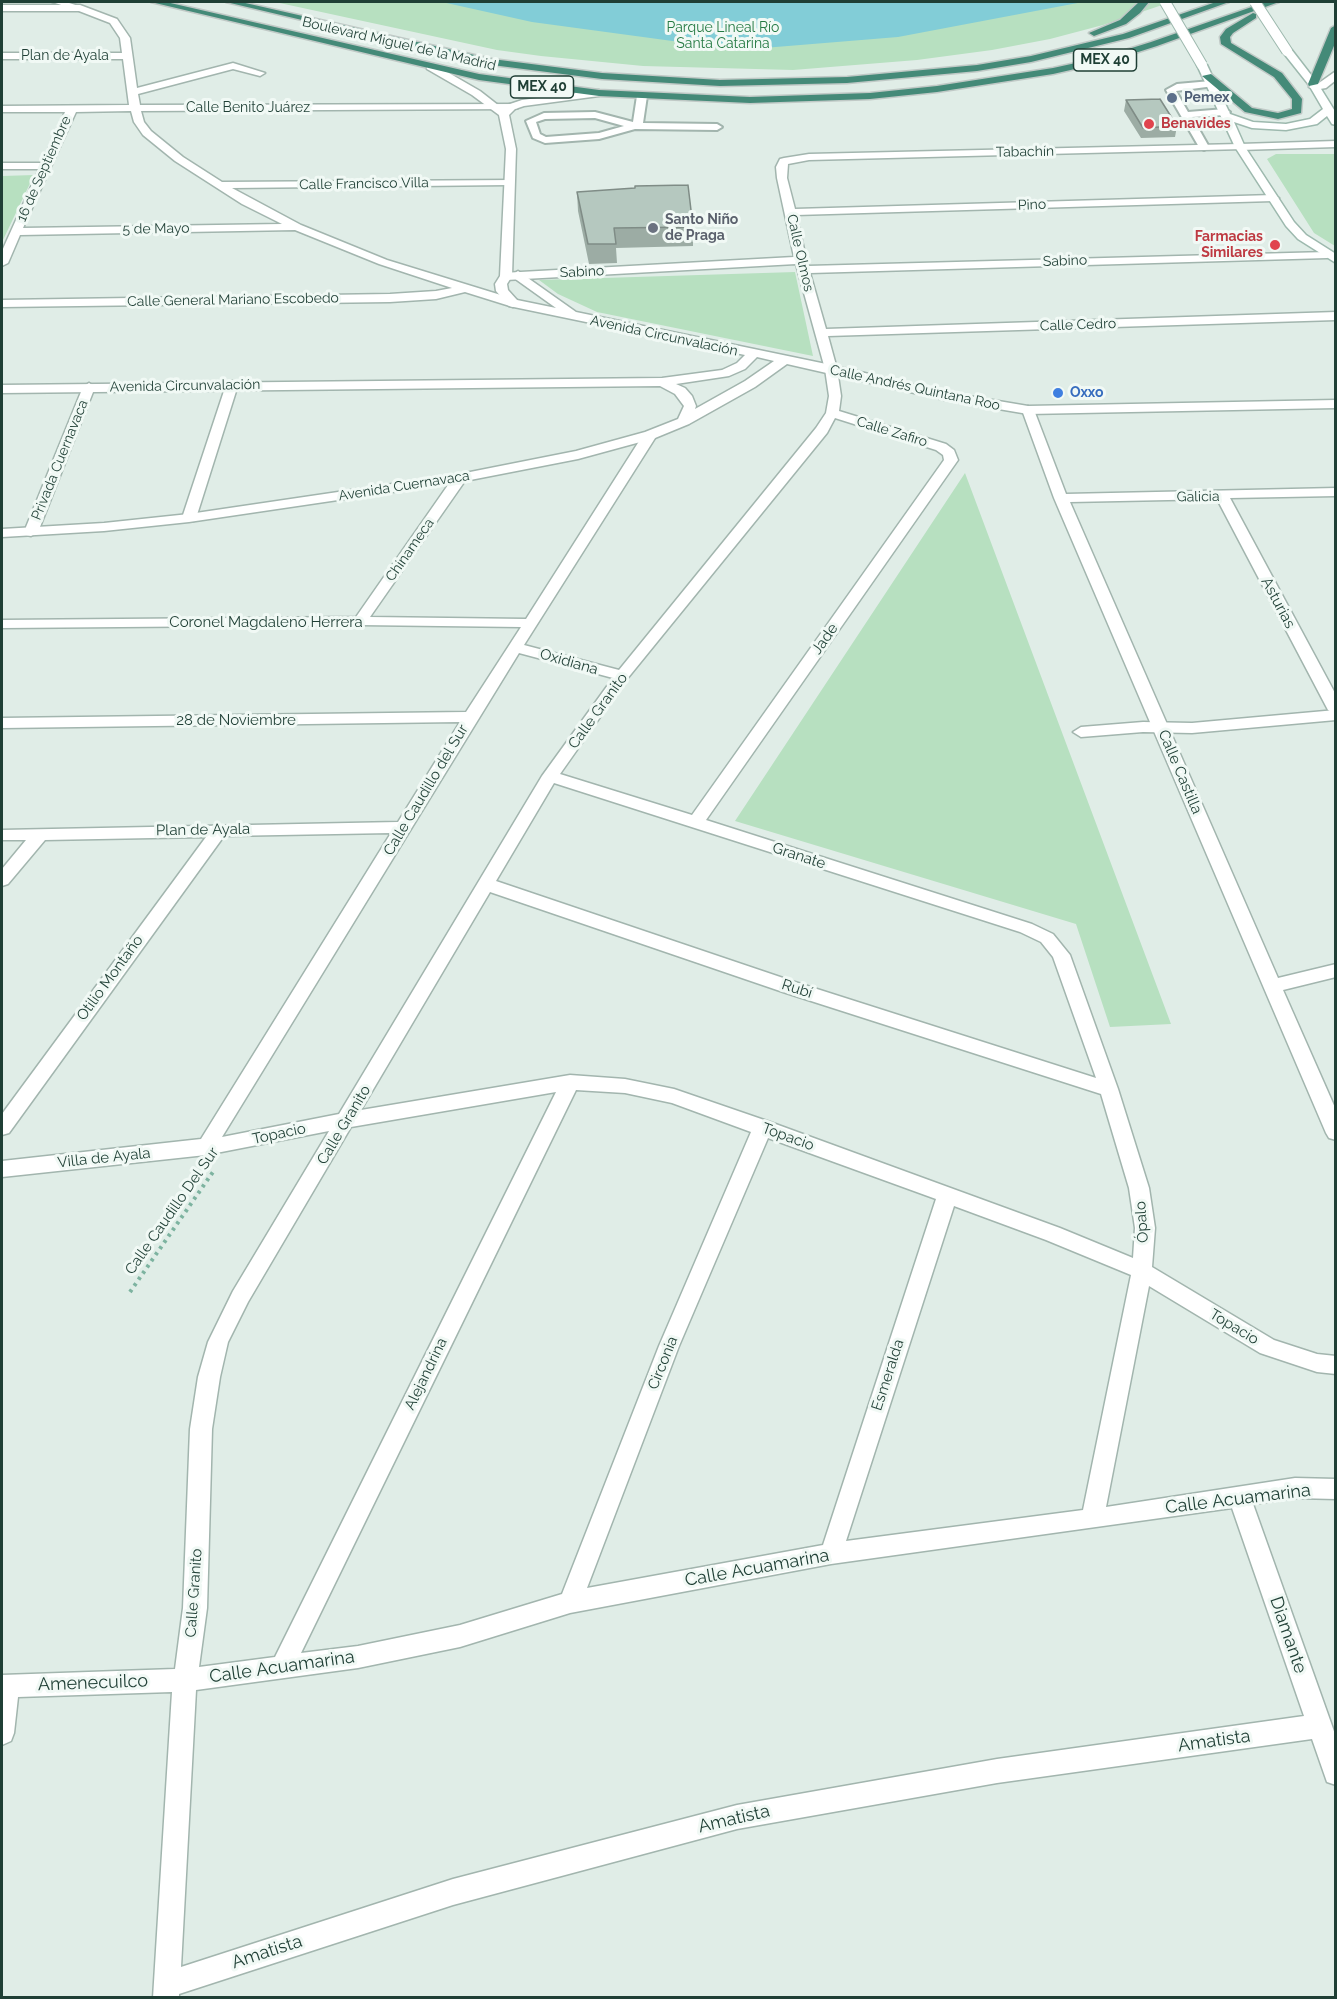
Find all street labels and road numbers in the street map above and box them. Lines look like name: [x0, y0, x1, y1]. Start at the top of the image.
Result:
street label: Boulevard Miguel de la Madrid: [300, 14, 498, 74]
street label: Plan de Ayala: [21, 48, 109, 64]
road number: MEX 40: [1074, 49, 1136, 71]
road number: MEX 40: [510, 76, 574, 98]
street label: Calle Benito Juárez: [186, 100, 310, 116]
street label: 16 de Septiembre: [13, 113, 75, 225]
street label: Tabachín: [996, 143, 1054, 161]
street label: Calle Francisco Villa: [299, 174, 429, 194]
street label: Pino: [1018, 196, 1046, 214]
street label: Calle Olmos: [783, 213, 817, 293]
street label: 5 de Mayo: [122, 220, 190, 238]
street label: Sabino: [1043, 252, 1087, 270]
street label: Sabino: [559, 262, 605, 282]
street label: Calle General Mariano Escobedo: [127, 290, 339, 310]
street label: Avenida Circunvalación: [589, 312, 739, 360]
street label: Calle Cedro: [1040, 315, 1116, 335]
street label: Calle Andrés Quintana Roo: [828, 362, 1002, 414]
street label: Avenida Circunvalación: [110, 376, 260, 396]
street label: Privada Cuernavaca: [28, 397, 92, 523]
street label: Calle Zafiro: [855, 413, 929, 451]
street label: Avenida Cuernavaca: [337, 467, 471, 505]
street label: Galicia: [1176, 488, 1220, 506]
street label: Chinameca: [382, 515, 438, 585]
street label: Asturias: [1257, 574, 1299, 632]
street label: Coronel Magdaleno Herrera: [169, 613, 363, 631]
street label: Jade: [808, 620, 842, 658]
street label: Oxidiana: [538, 645, 600, 679]
street label: Calle Granito: [564, 670, 632, 752]
street label: 28 de Noviembre: [176, 711, 296, 729]
street label: Calle Caudillo del Sur: [380, 721, 472, 859]
street label: Calle Castilla: [1154, 727, 1206, 817]
street label: Plan de Ayala: [156, 820, 250, 840]
street label: Granate: [770, 839, 828, 873]
street label: Otilio Montaño: [73, 932, 147, 1024]
street label: Rubí: [779, 976, 815, 1002]
street label: Calle Granito: [313, 1082, 375, 1168]
street label: Topacio: [759, 1119, 817, 1155]
street label: Topacio: [251, 1120, 307, 1148]
street label: Villa de Ayala: [57, 1144, 151, 1172]
street label: Calle Caudillo Del Sur: [121, 1144, 223, 1278]
street label: Ópalo: [1132, 1201, 1152, 1243]
street label: Topacio: [1206, 1305, 1262, 1349]
street label: Circonia: [644, 1334, 682, 1392]
street label: Alejandrina: [401, 1335, 451, 1413]
street label: Esmeralda: [868, 1337, 908, 1413]
street label: Calle Acuamarina: [1164, 1479, 1312, 1519]
street label: Calle Acuamarina: [683, 1545, 831, 1591]
street label: Calle Granito: [182, 1548, 206, 1638]
street label: Diamante: [1265, 1594, 1311, 1676]
street label: Calle Acuamarina: [208, 1646, 356, 1688]
street label: Amenecuilco: [38, 1670, 148, 1696]
street label: Amatista: [1176, 1725, 1252, 1757]
street label: Amatista: [696, 1800, 772, 1838]
street label: Amatista: [229, 1930, 305, 1974]

